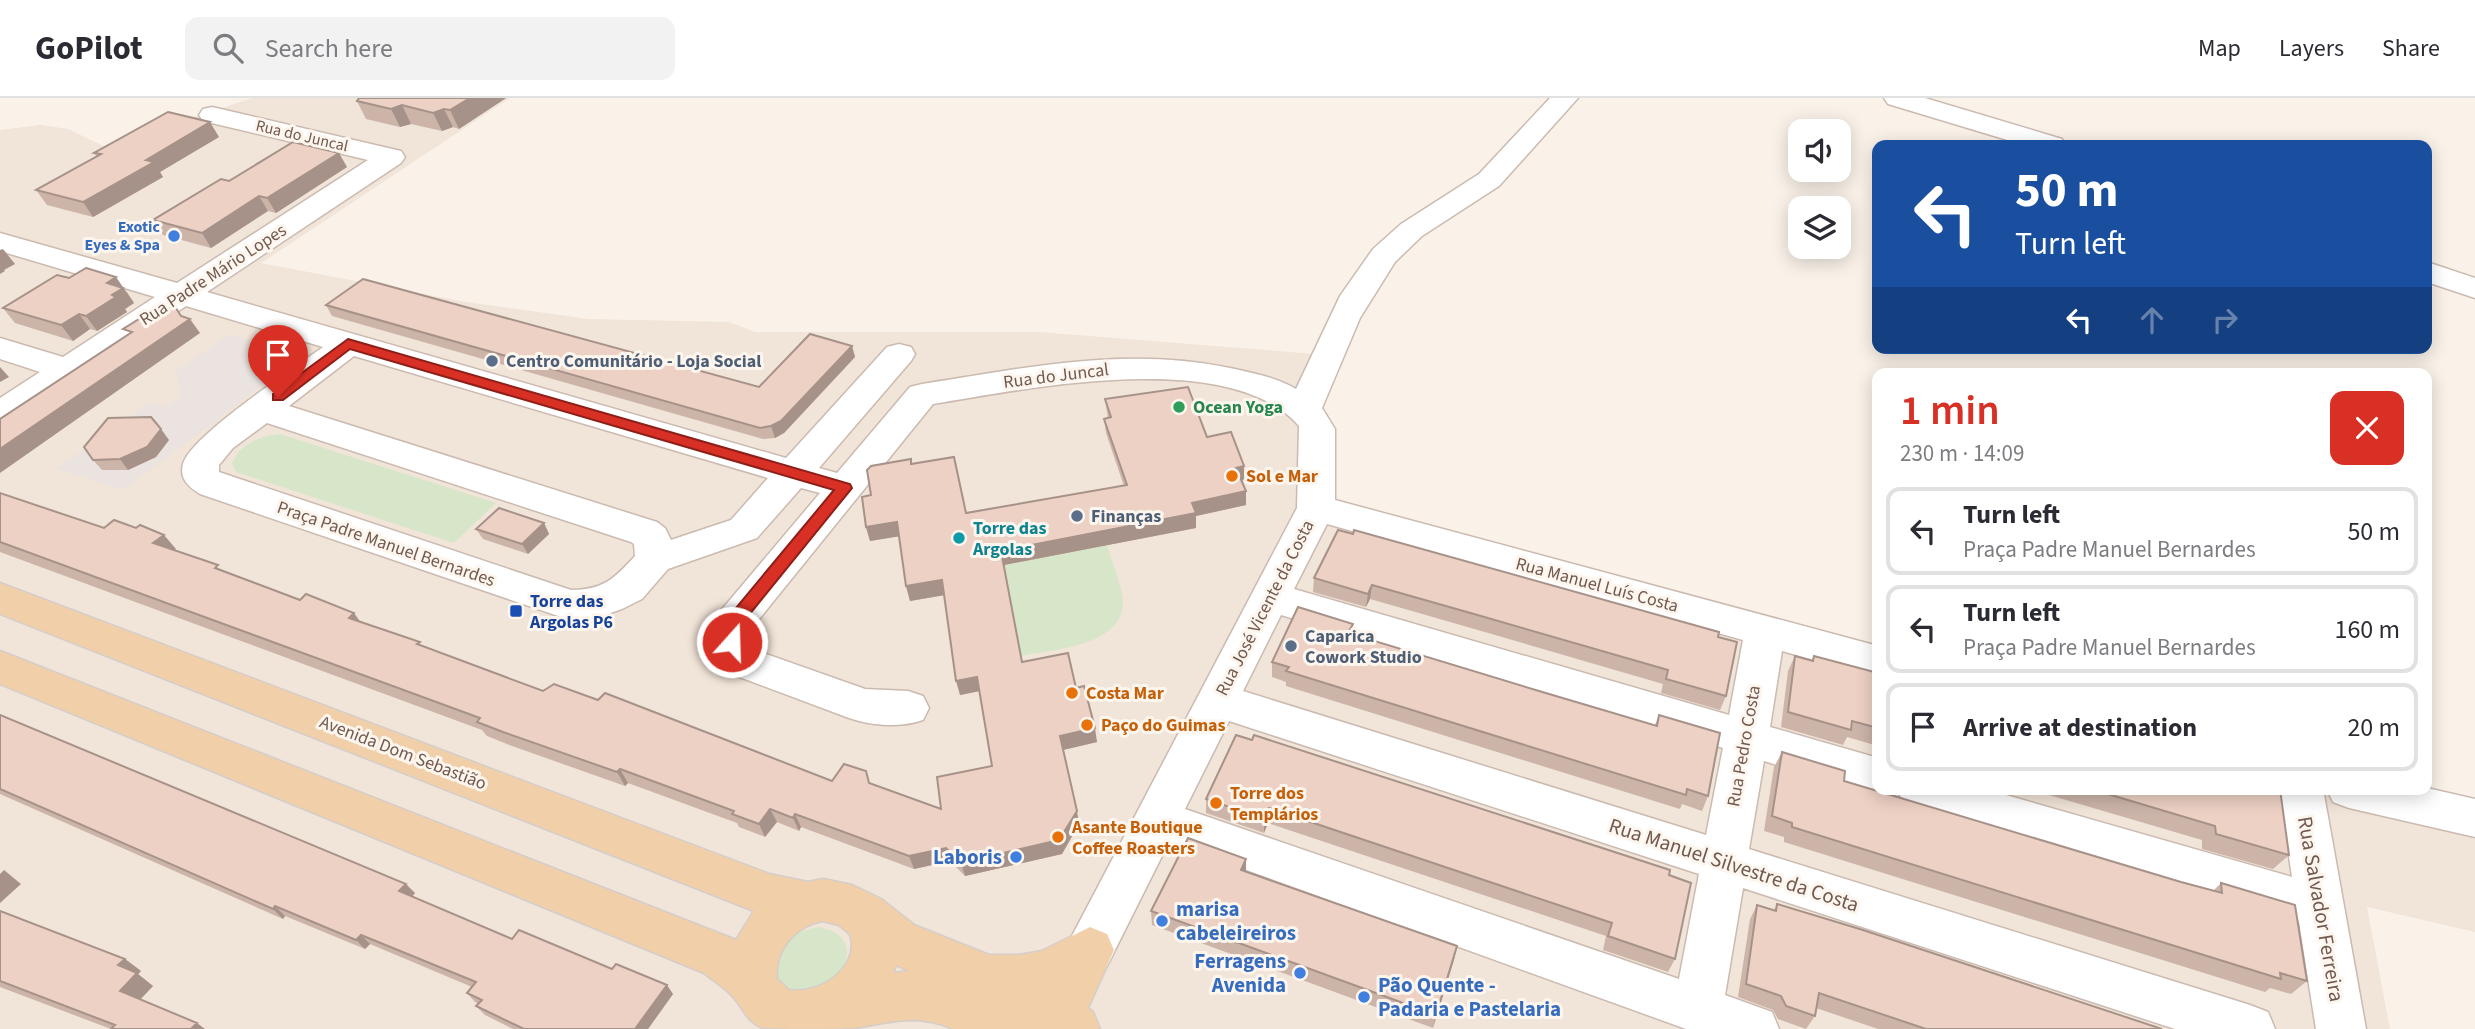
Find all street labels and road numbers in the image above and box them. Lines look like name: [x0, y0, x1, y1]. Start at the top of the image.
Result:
street label: Rua do Juncal: [254, 115, 350, 157]
street label: Rua Padre Mário Lopes: [135, 218, 291, 332]
street label: Rua do Juncal: [1002, 357, 1110, 395]
street label: Praça Padre Manuel Bernardes: [274, 495, 498, 593]
street label: Rua José Vicente da Costa: [1210, 516, 1320, 700]
street label: Rua Manuel Luís Costa: [1513, 551, 1681, 619]
street label: Rua Pedro Costa: [1721, 683, 1767, 809]
street label: Avenida Dom Sebastião: [316, 710, 490, 796]
street label: Rua Manuel Silvestre da Costa: [1605, 810, 1863, 920]
street label: Rua Salvador Ferreira: [2290, 814, 2352, 1004]

